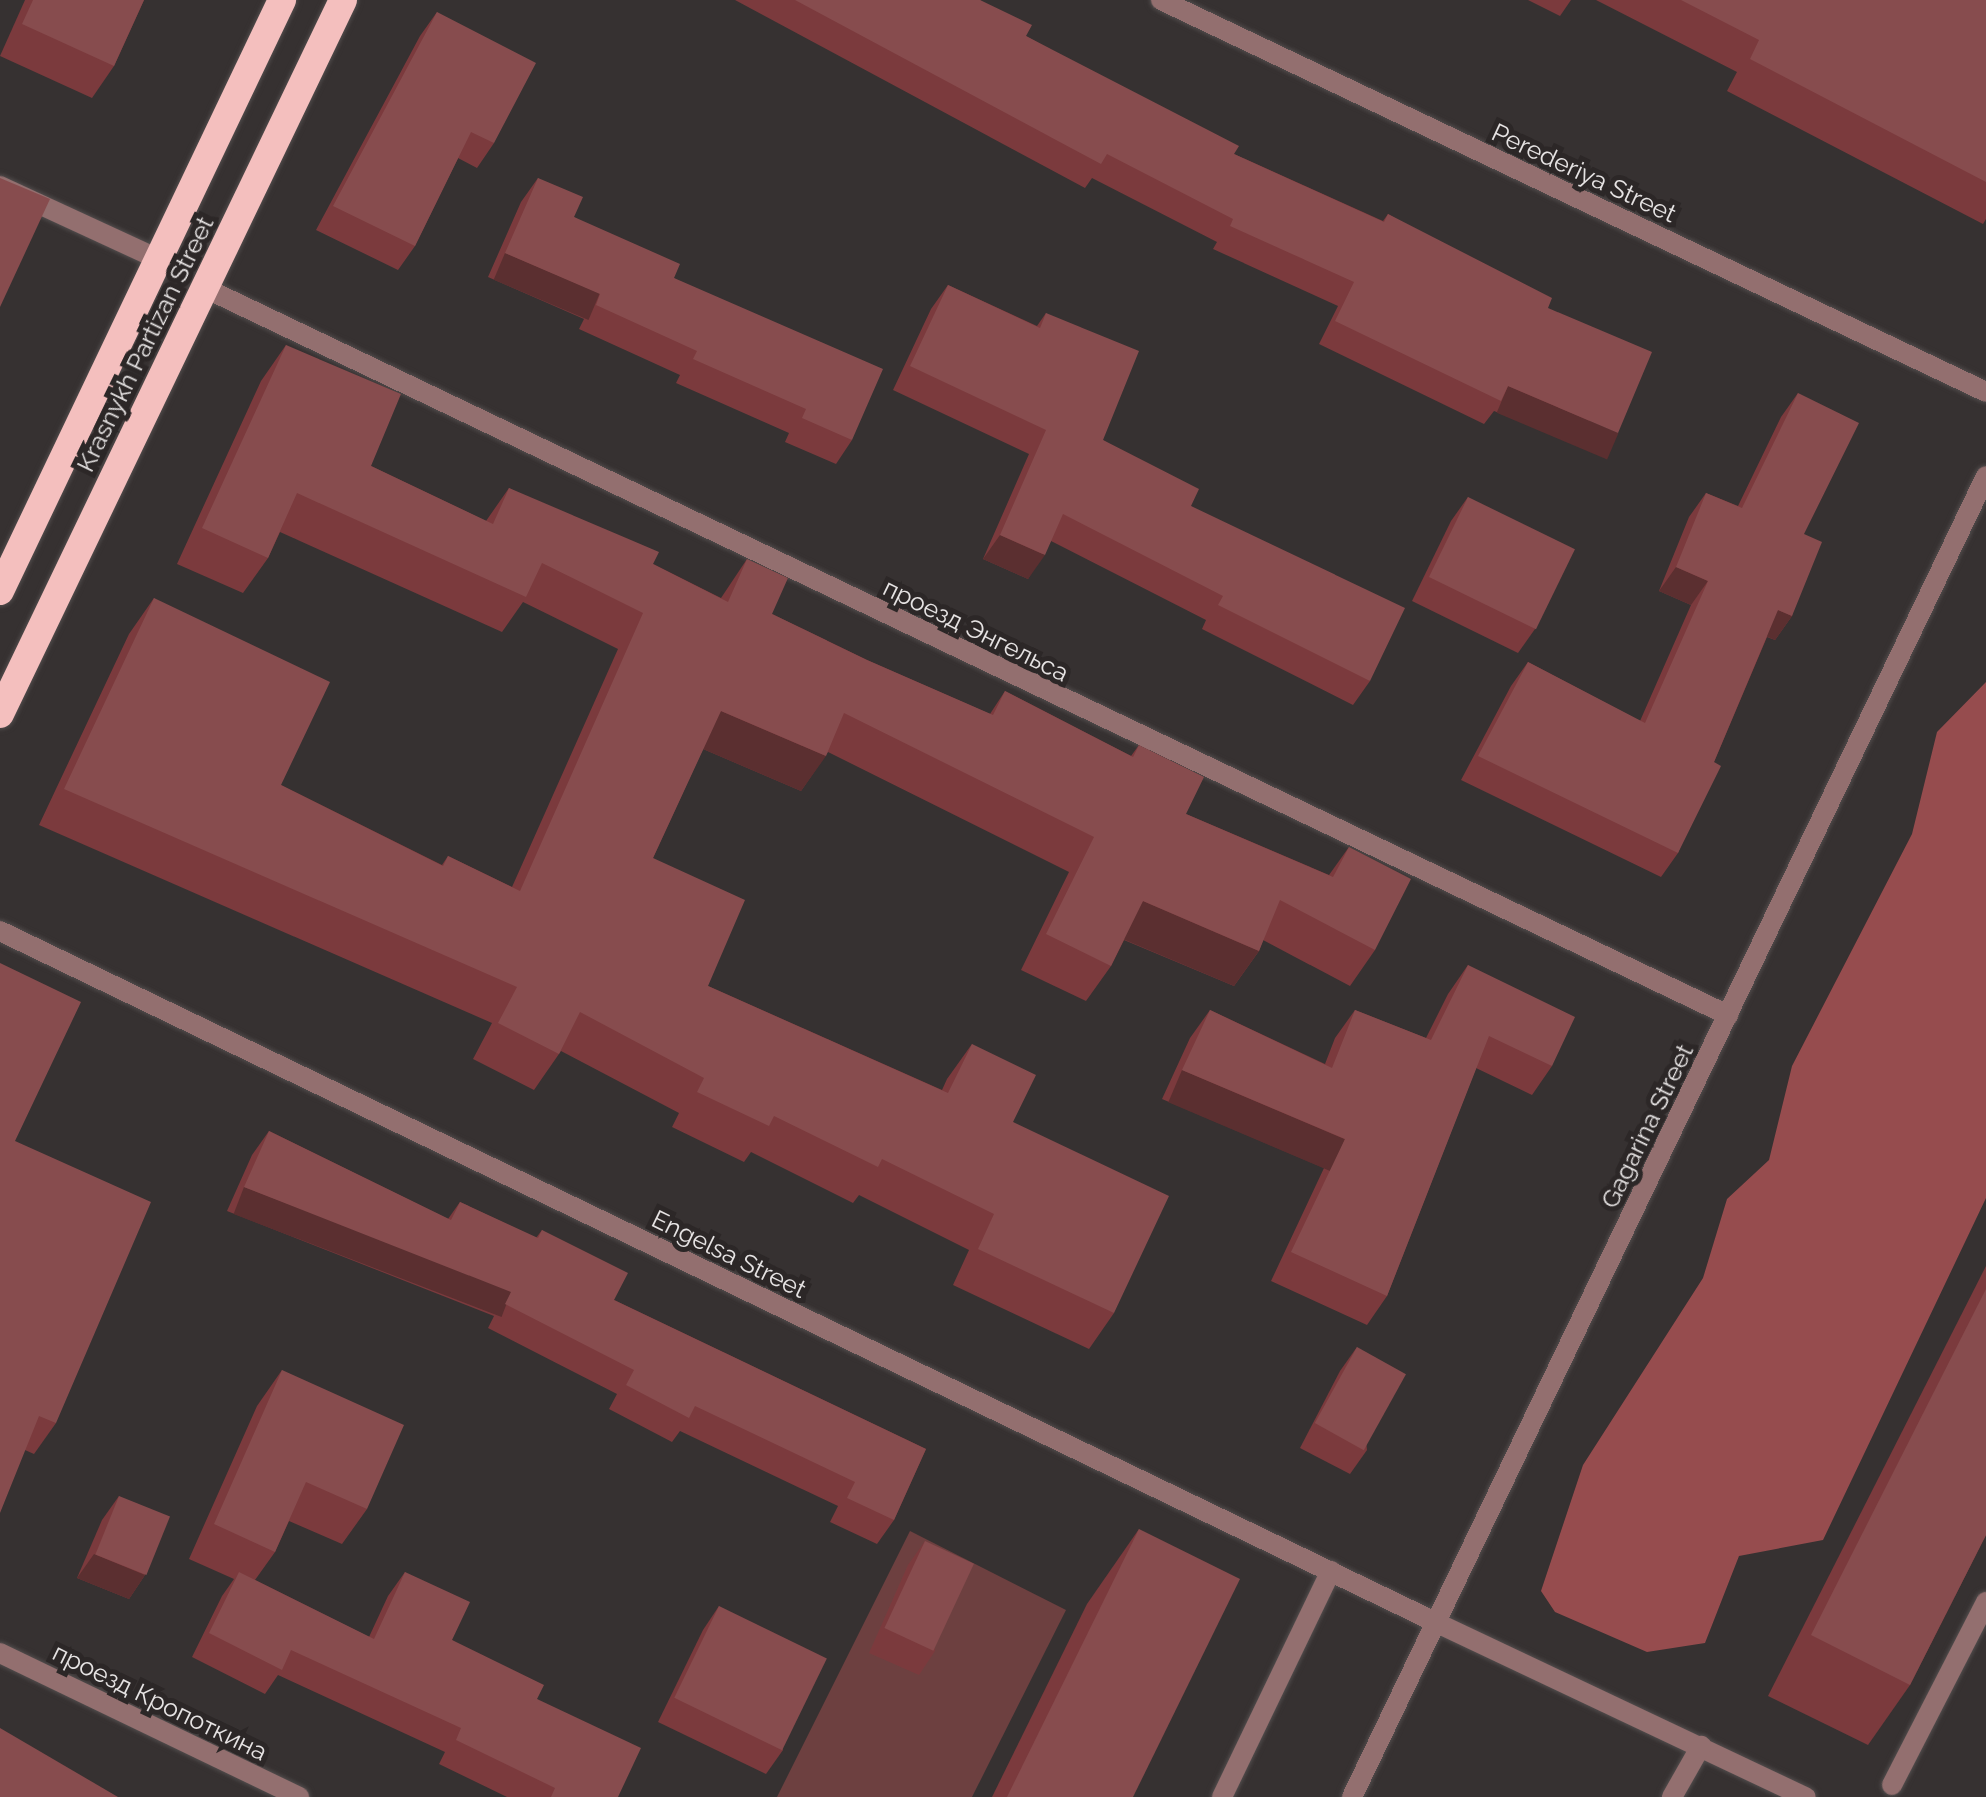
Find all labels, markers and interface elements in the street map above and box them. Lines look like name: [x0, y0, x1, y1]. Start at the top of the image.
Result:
street label: Perederiya Street: [1487, 117, 1681, 229]
street label: Krasnykh Partizan Street: [70, 211, 220, 477]
street label: проезд Энгельса: [878, 572, 1074, 688]
street label: Gagarina Street: [1594, 1039, 1700, 1213]
street label: Engelsa Street: [647, 1204, 811, 1304]
street label: проезд Кропоткина: [48, 1637, 272, 1767]

